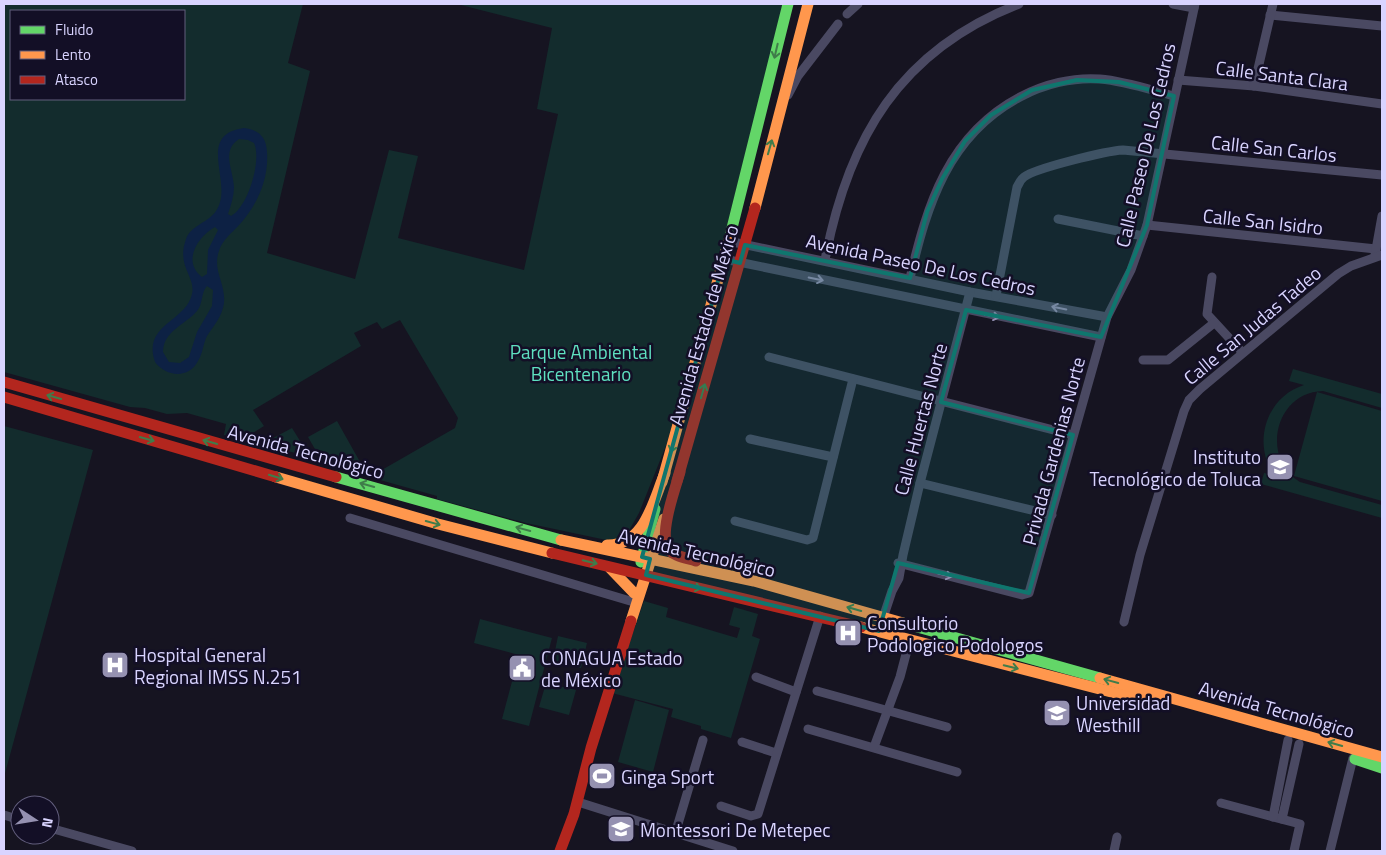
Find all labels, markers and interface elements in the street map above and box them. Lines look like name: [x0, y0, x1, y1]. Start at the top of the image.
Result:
legend: [10, 10, 185, 100]
text: Fluido: [55, 18, 94, 41]
street label: Calle Paseo De Los Cedros: [1107, 40, 1183, 250]
one-way arrow: [771, 42, 780, 58]
text: Lento: [55, 43, 91, 66]
street label: Calle Santa Clara: [1214, 52, 1350, 98]
text: Atasco: [55, 68, 98, 91]
street label: Calle San Carlos: [1210, 127, 1338, 169]
one-way arrow: [766, 139, 776, 155]
street label: Calle San Isidro: [1201, 200, 1325, 242]
street label: Avenida Estado de México: [660, 221, 746, 429]
street label: Avenida Paseo De Los Cedros: [803, 225, 1039, 303]
street label: Calle San Judas Tadeo: [1177, 259, 1327, 391]
one-way arrow: [808, 274, 824, 284]
one-way arrow: [1051, 303, 1067, 313]
one-way arrow: [984, 312, 1000, 321]
park label: Parque Ambiental Bicentenario: [510, 337, 652, 388]
street label: Calle Huertas Norte: [886, 340, 954, 498]
street label: Privada Gardenias Norte: [1014, 354, 1092, 548]
one-way arrow: [699, 384, 709, 400]
one-way arrow: [47, 391, 63, 401]
street label: Avenida Tecnológico: [225, 416, 387, 486]
one-way arrow: [138, 434, 154, 444]
one-way arrow: [202, 437, 218, 447]
one-way arrow: [667, 437, 677, 453]
place label: Instituto Tecnológico de Toluca: [1089, 442, 1261, 493]
school or university icon: Instituto Tecnológico de Toluca: [1265, 452, 1295, 482]
one-way arrow: [268, 473, 284, 483]
one-way arrow: [359, 480, 375, 490]
one-way arrow: [424, 518, 440, 528]
street label: Avenida Tecnológico: [615, 520, 779, 584]
one-way arrow: [516, 524, 532, 533]
one-way arrow: [582, 558, 598, 568]
one-way arrow: [936, 571, 952, 581]
one-way arrow: [685, 583, 701, 592]
one-way arrow: [846, 604, 862, 613]
place label: Consultorio Podologico Podologos: [867, 608, 1044, 659]
hospital icon: Consultorio Podologico Podologos: [833, 618, 863, 648]
place label: Hospital General Regional IMSS N.251: [134, 640, 302, 691]
place label: CONAGUA Estado de México: [541, 643, 683, 694]
hospital icon: Hospital General Regional IMSS N.251: [100, 650, 130, 680]
public building icon: CONAGUA Estado de México: [507, 653, 537, 683]
one-way arrow: [1002, 663, 1018, 672]
street label: Avenida Tecnológico: [1196, 673, 1358, 745]
one-way arrow: [1104, 675, 1120, 685]
place label: Universidad Westhill: [1076, 688, 1170, 739]
school or university icon: Universidad Westhill: [1042, 698, 1072, 728]
one-way arrow: [1328, 738, 1344, 748]
sports icon: Ginga Sport: [587, 761, 617, 791]
place label: Ginga Sport: [621, 762, 714, 791]
north arrow: [10, 795, 60, 845]
school or university icon: Montessori De Metepec: [606, 814, 636, 844]
place label: Montessori De Metepec: [640, 815, 831, 844]
text: N: [37, 816, 59, 830]

